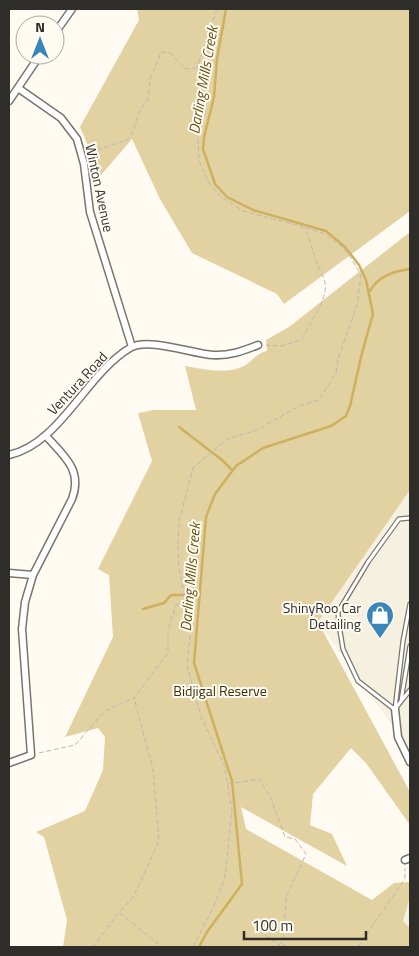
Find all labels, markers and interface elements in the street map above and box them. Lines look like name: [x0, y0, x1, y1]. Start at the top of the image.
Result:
north arrow: [15, 15, 65, 65]
text: N: [35, 16, 45, 37]
water label: Darling Mills Creek: [182, 22, 224, 136]
street label: Winton Avenue: [80, 142, 120, 234]
street label: Ventura Road: [42, 347, 112, 419]
water label: Darling Mills Creek: [174, 519, 206, 632]
place label: ShinyRoo Car Detailing: [283, 597, 361, 634]
shop icon: ShinyRoo Car Detailing: [365, 600, 395, 639]
park label: Bidjigal Reserve: [173, 680, 267, 701]
scale bar: [244, 908, 366, 940]
text: 100 m: [252, 914, 293, 937]

